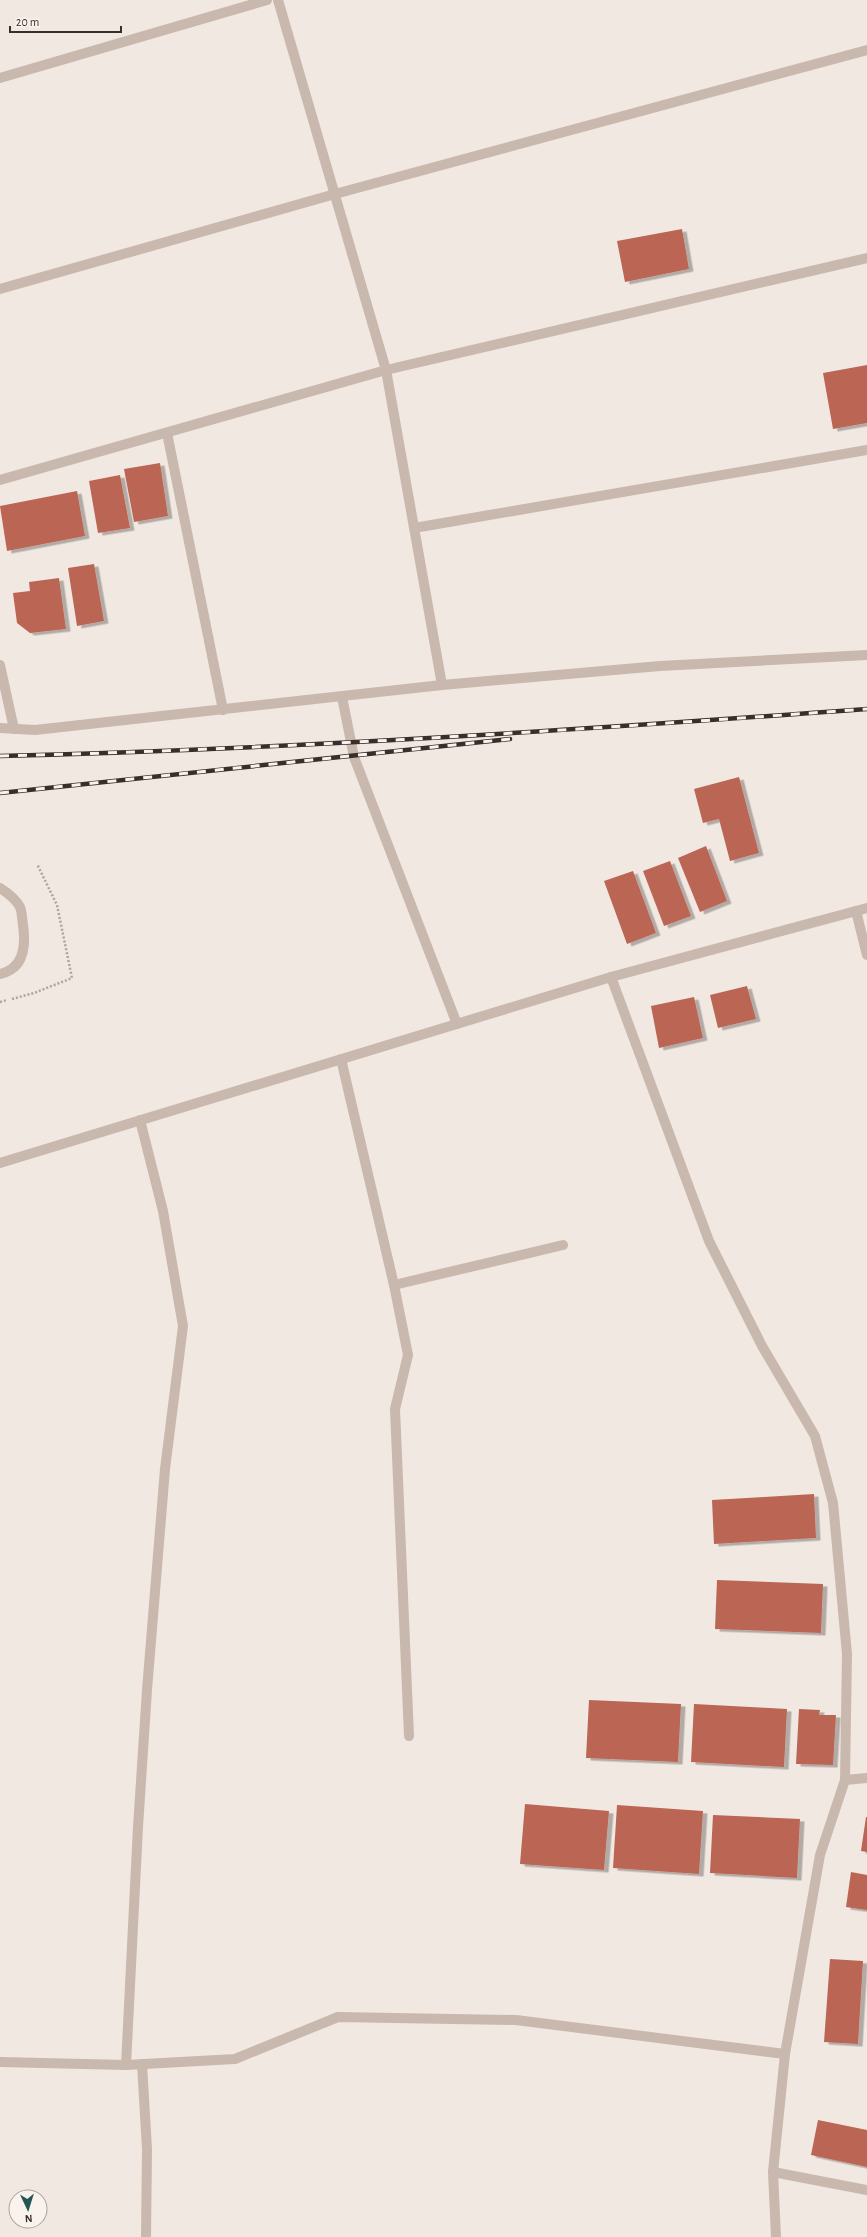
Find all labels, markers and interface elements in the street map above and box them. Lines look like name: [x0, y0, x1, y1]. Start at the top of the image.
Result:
scale bar: [10, 8, 121, 34]
text: 20 m: [16, 16, 39, 28]
north arrow: [8, 2189, 48, 2229]
text: N: [24, 2213, 33, 2224]

